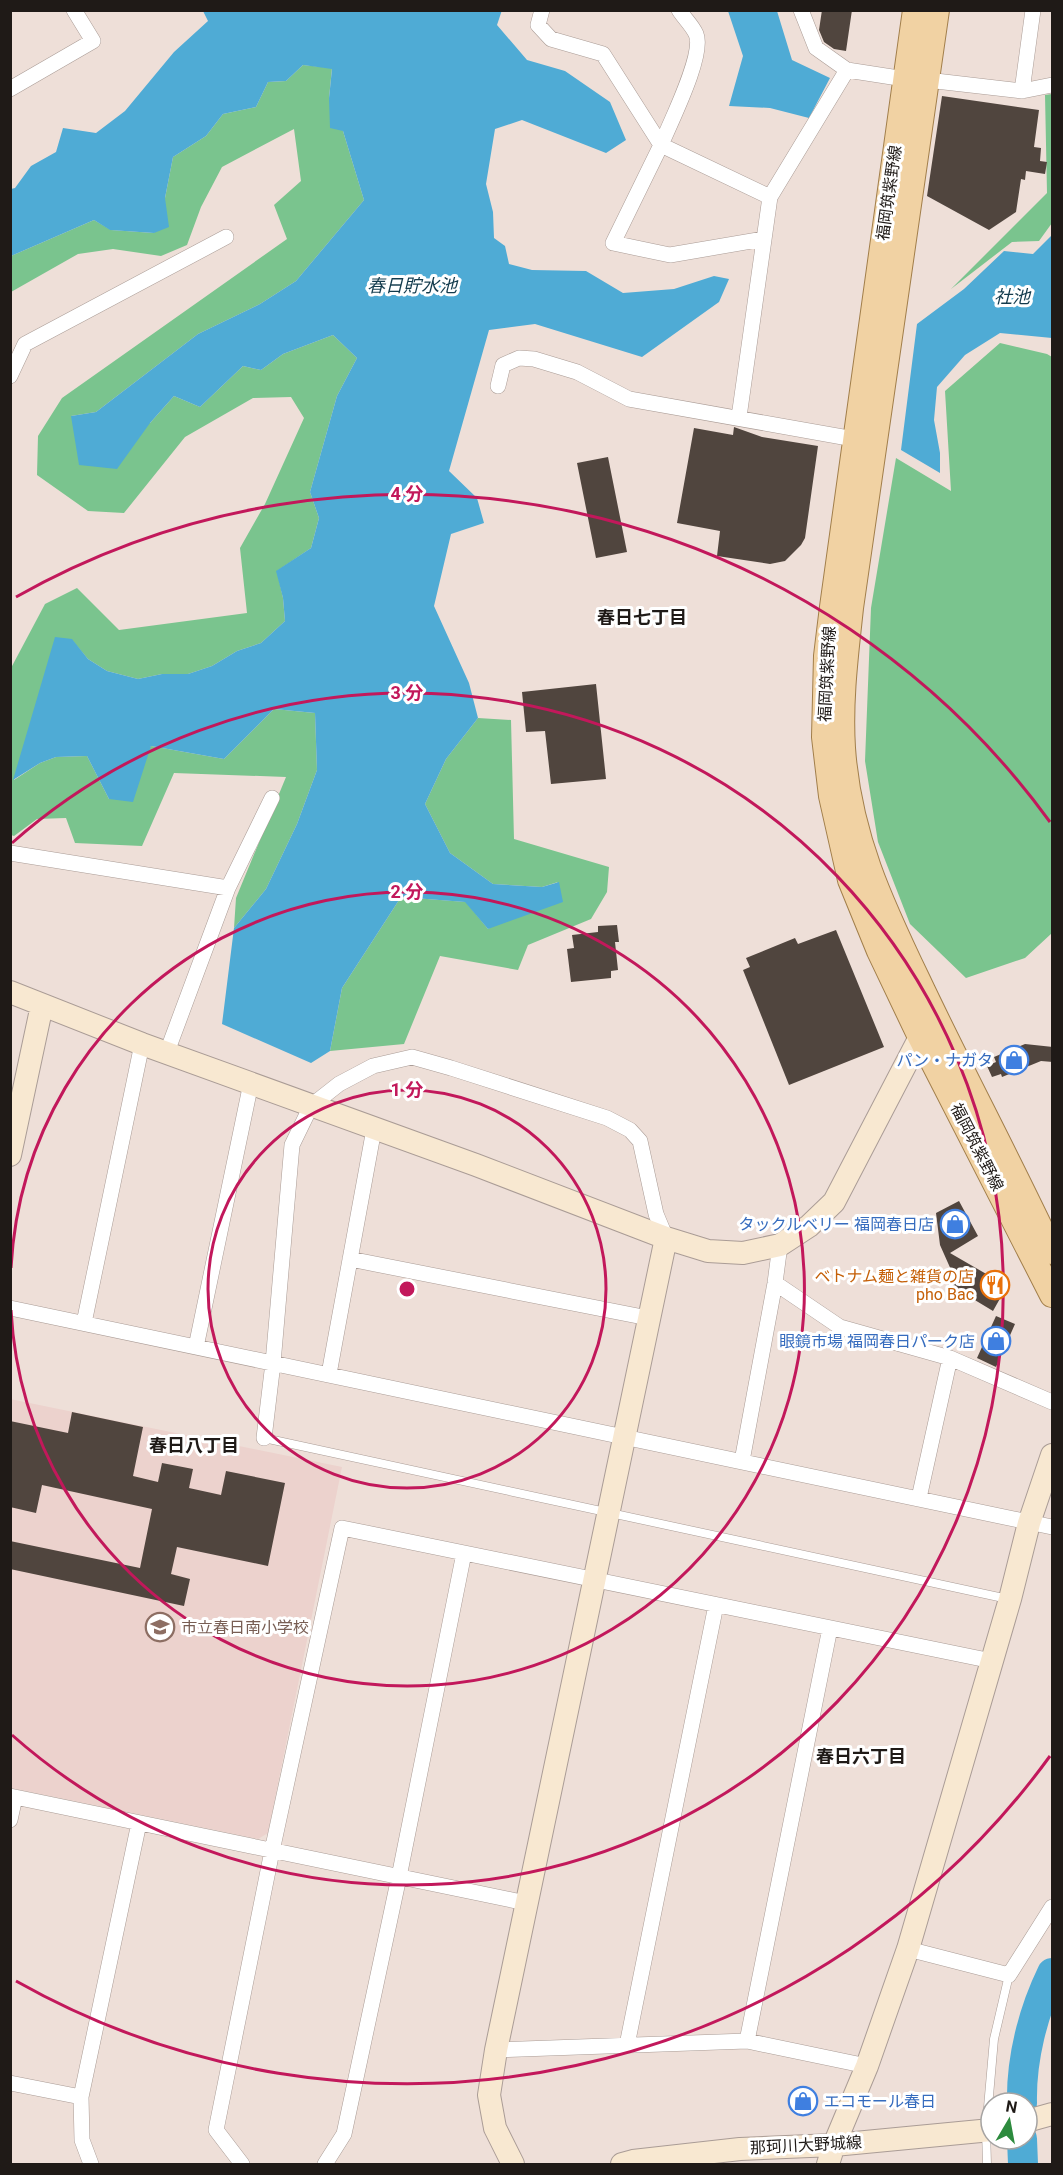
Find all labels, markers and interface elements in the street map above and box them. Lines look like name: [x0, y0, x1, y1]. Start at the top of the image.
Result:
street label: 福岡筑紫野線: [873, 144, 905, 242]
water label: 春日貯水池: [367, 275, 459, 296]
water label: 社池: [994, 286, 1032, 307]
text: 4 分: [391, 483, 423, 504]
district label: 春日七丁目: [597, 607, 687, 628]
street label: 福岡筑紫野線: [815, 626, 839, 722]
text: 3 分: [391, 682, 423, 703]
text: 2 分: [391, 881, 423, 902]
shop icon: パン・ナガタ: [998, 1044, 1030, 1076]
place label: パン・ナガタ: [896, 1051, 993, 1070]
text: 1 分: [391, 1079, 423, 1100]
street label: 福岡筑紫野線: [947, 1100, 1007, 1194]
shop icon: タックルベリー 福岡春日店: [939, 1208, 971, 1240]
place label: タックルベリー 福岡春日店: [739, 1215, 934, 1234]
place label: ベトナム麺と雑貨の店 pho Bac: [814, 1267, 974, 1304]
restaurant icon: ベトナム麺と雑貨の店 pho Bac: [979, 1269, 1011, 1301]
centre of rings: [397, 1279, 417, 1299]
shop icon: 眼鏡市場 福岡春日パーク店: [980, 1325, 1012, 1357]
place label: 眼鏡市場 福岡春日パーク店: [779, 1332, 975, 1351]
district label: 春日八丁目: [149, 1435, 239, 1456]
school or university icon: 市立春日南小学校: [144, 1611, 176, 1643]
place label: 市立春日南小学校: [181, 1618, 309, 1637]
district label: 春日六丁目: [816, 1746, 906, 1767]
shop icon: エコモール春日: [787, 2085, 819, 2117]
north arrow: [979, 2091, 1039, 2151]
place label: エコモール春日: [824, 2092, 936, 2111]
text: N: [1004, 2096, 1019, 2117]
street label: 那珂川大野城線: [750, 2133, 862, 2157]

